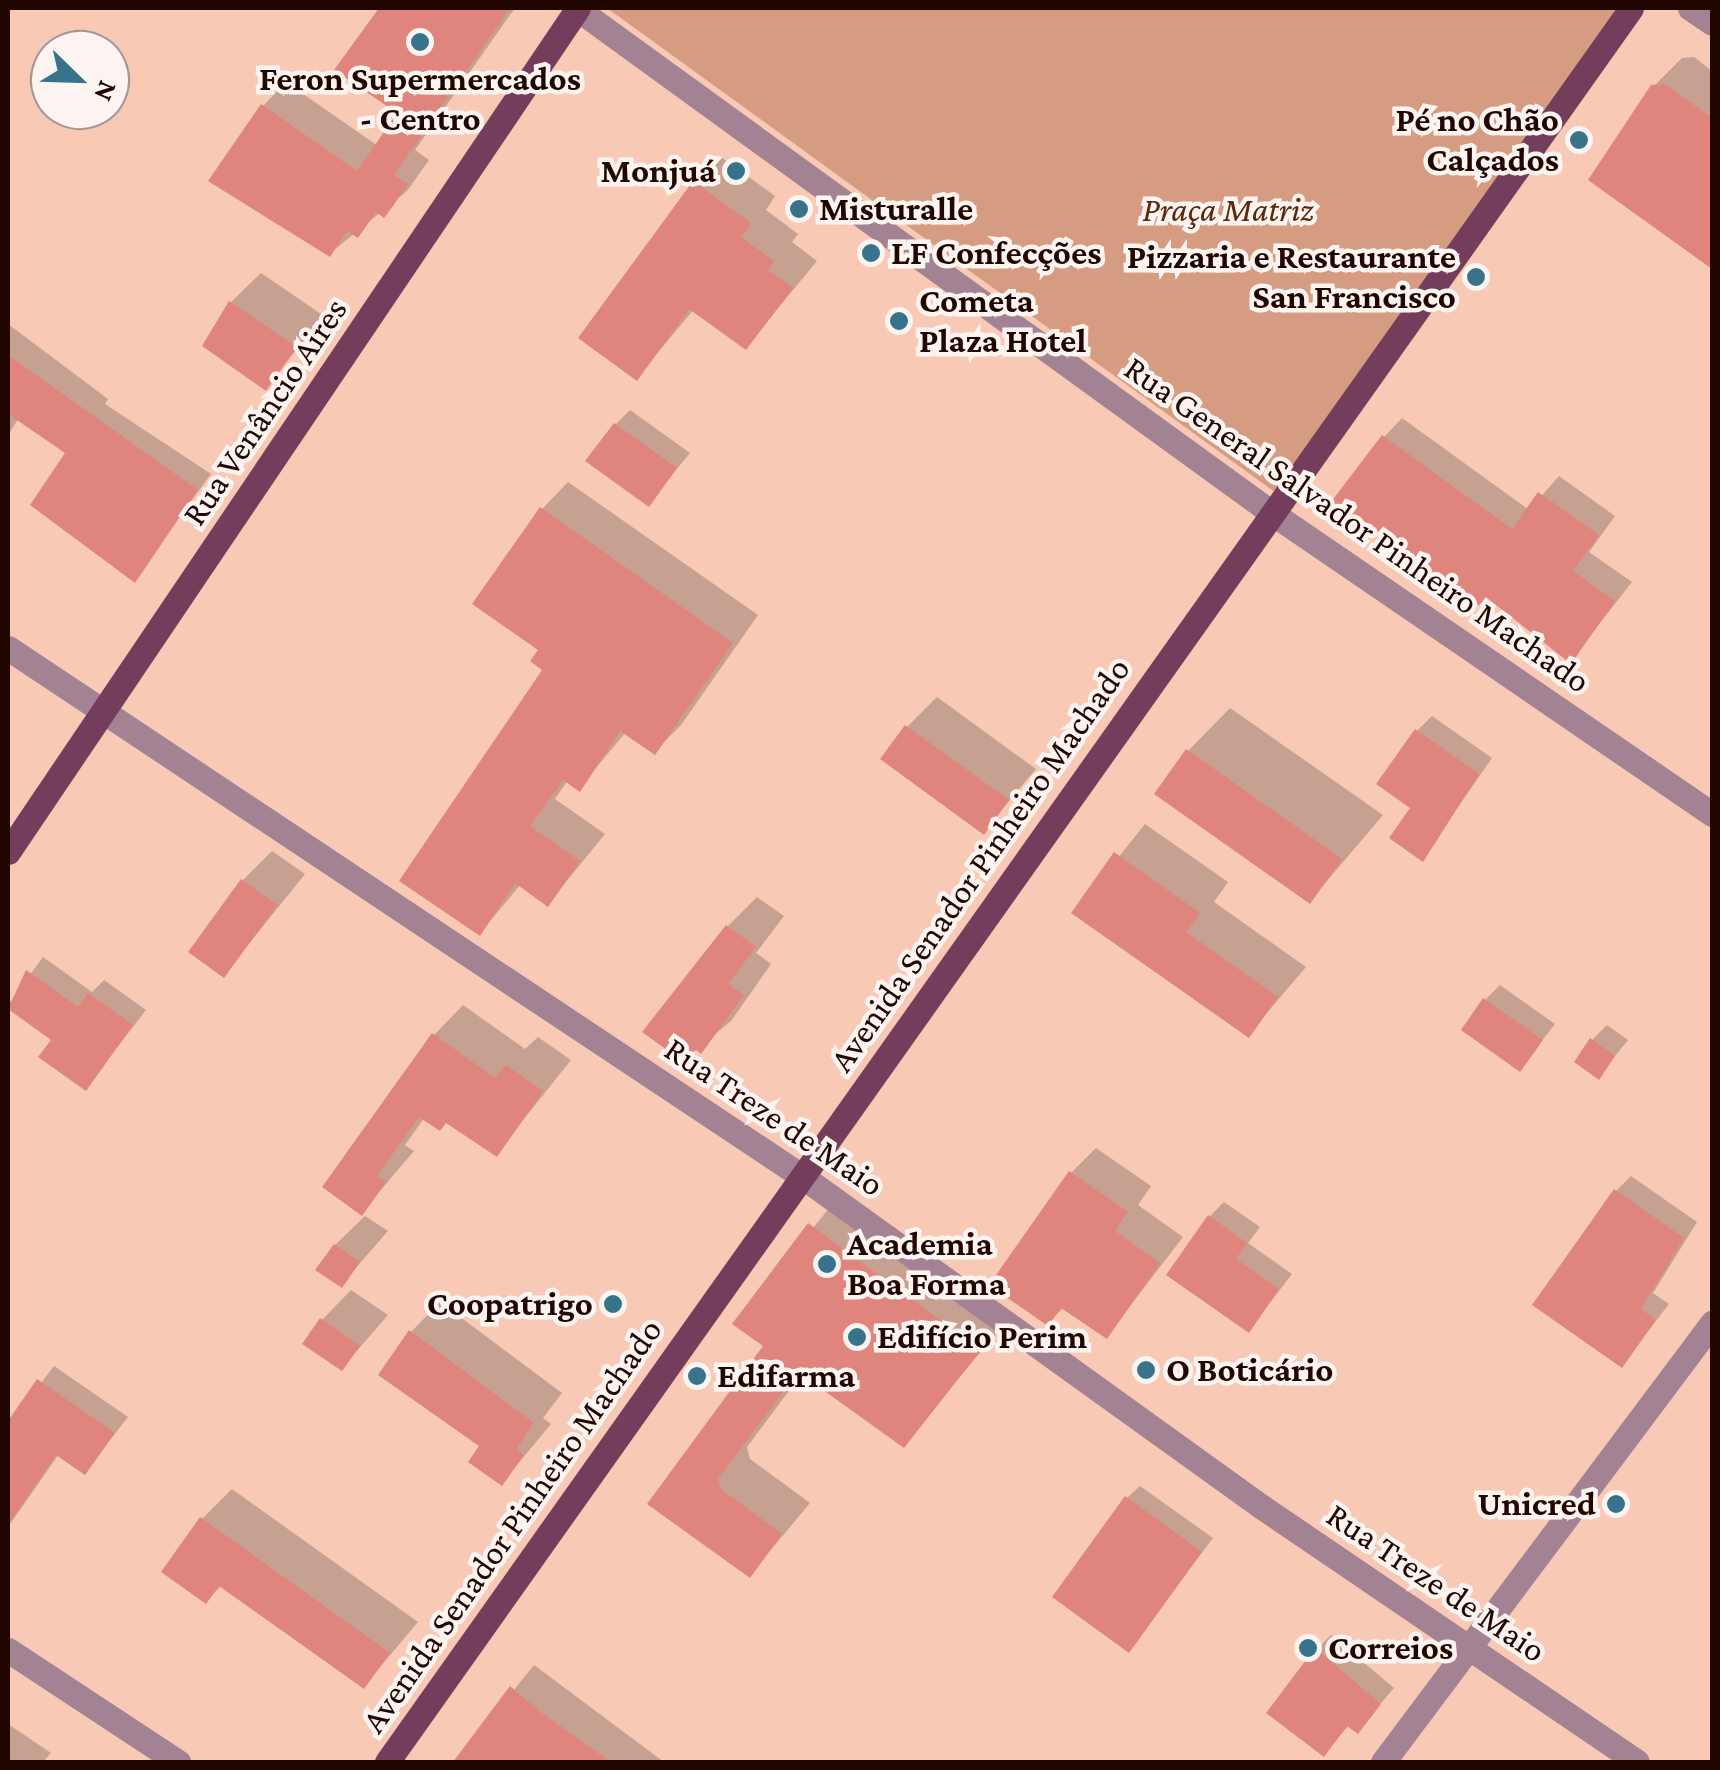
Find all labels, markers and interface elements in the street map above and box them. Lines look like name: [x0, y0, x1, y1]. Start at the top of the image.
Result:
north arrow: [30, 30, 130, 130]
marker: Feron Supermercados - Centro: [409, 31, 431, 53]
place label: Feron Supermercados - Centro: [259, 58, 581, 140]
text: N: [88, 76, 124, 106]
place label: Pé no Chão Calçados: [1396, 99, 1559, 181]
marker: Pé no Chão Calçados: [1568, 129, 1590, 151]
place label: Monjuá: [600, 150, 716, 192]
marker: Monjuá: [725, 160, 747, 182]
place label: Misturalle: [819, 188, 973, 230]
park label: Praça Matriz: [1142, 189, 1314, 231]
marker: Misturalle: [788, 198, 810, 220]
place label: LF Confecções: [891, 232, 1101, 274]
place label: Pizzaria e Restaurante San Francisco: [1127, 236, 1456, 318]
marker: LF Confecções: [860, 242, 882, 264]
marker: Pizzaria e Restaurante San Francisco: [1465, 266, 1487, 288]
place label: Cometa Plaza Hotel: [919, 280, 1086, 362]
street label: Rua Venâncio Aires: [173, 290, 357, 534]
marker: Cometa Plaza Hotel: [888, 310, 910, 332]
street label: Rua General Salvador Pinheiro Machado: [1116, 347, 1598, 703]
street label: Avenida Senador Pinheiro Machado: [821, 650, 1139, 1080]
street label: Rua Treze de Maio: [656, 1028, 892, 1206]
place label: Academia Boa Forma: [847, 1223, 1006, 1305]
marker: Academia Boa Forma: [816, 1253, 838, 1275]
place label: Coopatrigo: [427, 1283, 593, 1325]
marker: Coopatrigo: [602, 1293, 624, 1315]
street label: Avenida Senador Pinheiro Machado: [353, 1311, 671, 1741]
place label: Edifício Perim: [877, 1316, 1087, 1358]
marker: Edifício Perim: [846, 1326, 868, 1348]
place label: O Boticário: [1166, 1349, 1334, 1391]
place label: Edifarma: [717, 1355, 855, 1397]
marker: O Boticário: [1135, 1359, 1157, 1381]
marker: Edifarma: [686, 1365, 708, 1387]
place label: Unicred: [1478, 1483, 1596, 1525]
marker: Unicred: [1605, 1493, 1627, 1515]
street label: Rua Treze de Maio: [1318, 1494, 1554, 1672]
place label: Correios: [1328, 1627, 1453, 1669]
marker: Correios: [1297, 1637, 1319, 1659]

